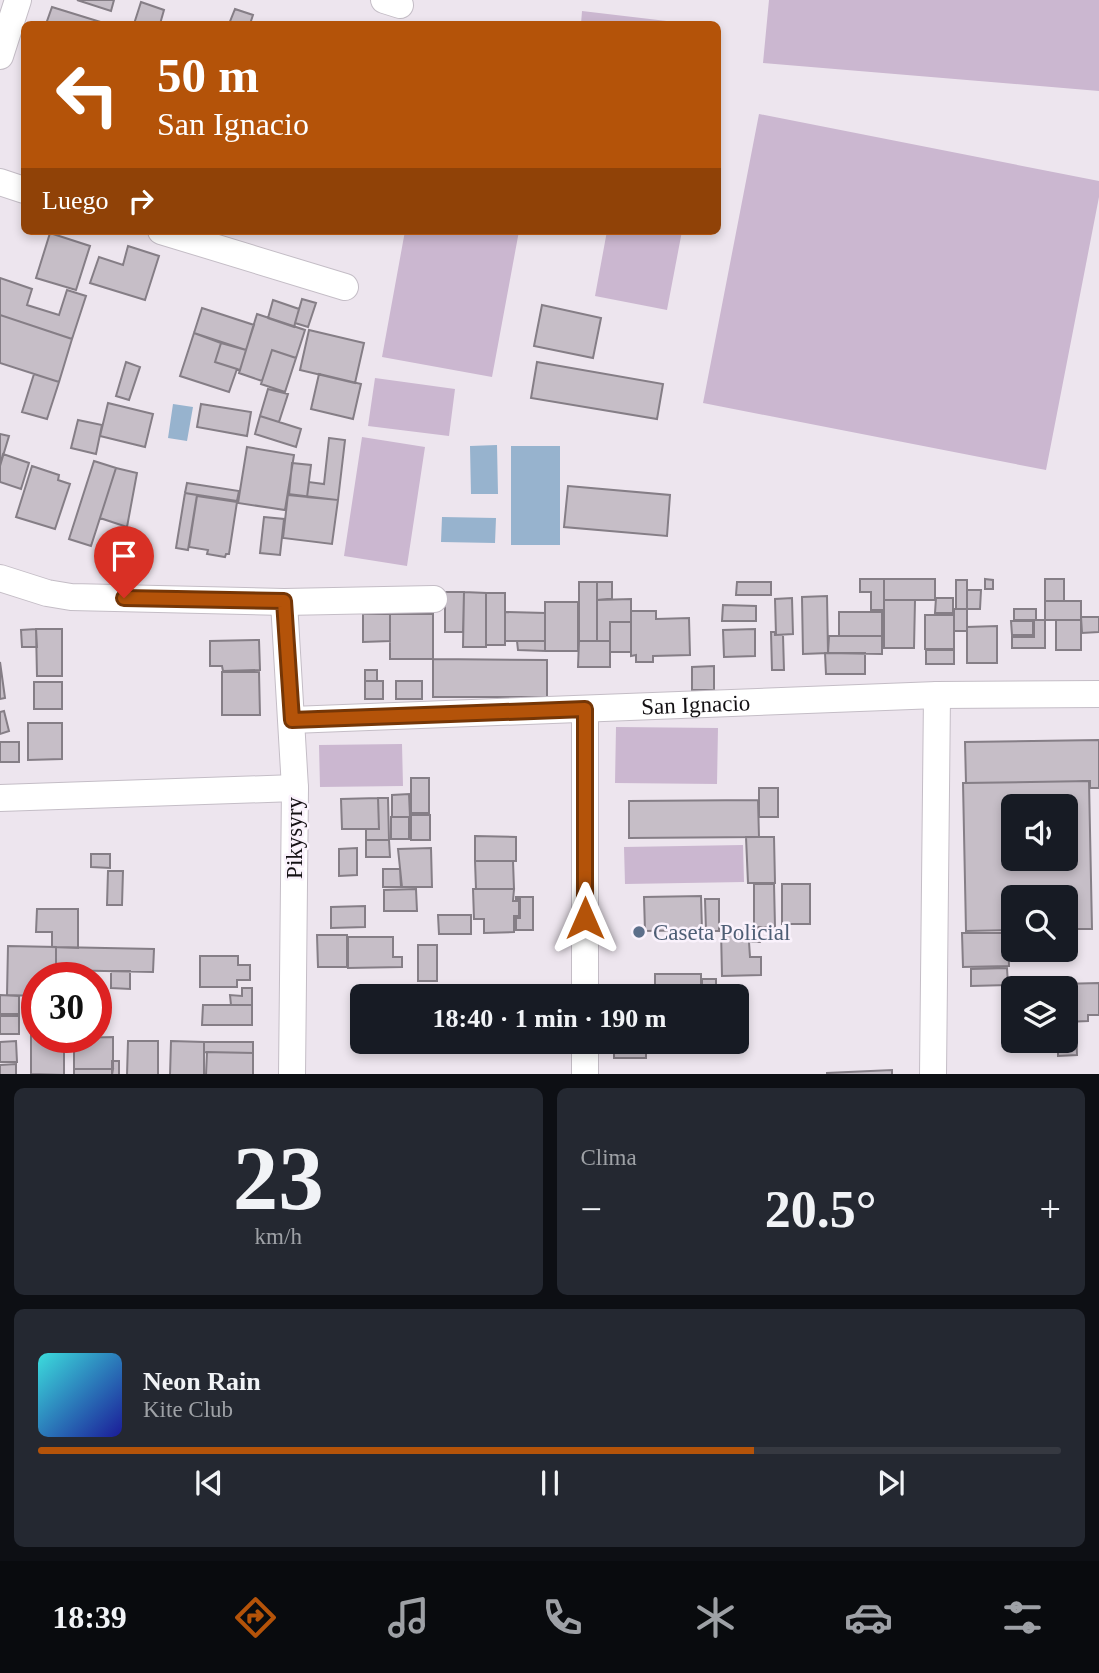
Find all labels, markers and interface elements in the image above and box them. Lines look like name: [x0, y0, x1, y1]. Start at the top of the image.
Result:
text: 50 m: [157, 48, 259, 103]
icon: left: [42, 49, 133, 140]
text: San Ignacio: [157, 106, 309, 142]
icon: right: [122, 182, 160, 220]
text: Luego: [42, 186, 108, 215]
pin: [94, 526, 154, 598]
icon: arrive: [105, 537, 143, 575]
street label: San Ignacio: [641, 690, 751, 719]
map controls: [1001, 794, 1078, 1053]
button: sound: [1001, 794, 1078, 871]
street label: Pikysyry: [282, 797, 307, 879]
position arrow: [548, 881, 622, 955]
button: search: [1001, 885, 1078, 962]
place label: Caseta Policial: [653, 920, 790, 945]
marker: Caseta Policial: [631, 924, 647, 940]
speed limit sign: 30: [21, 962, 112, 1053]
button: layers: [1001, 976, 1078, 1053]
text: 18:40 · 1 min · 190 m: [433, 1004, 667, 1033]
text: 23: [233, 1128, 324, 1229]
text: Clima: [581, 1145, 637, 1170]
text: 20.5°: [765, 1181, 877, 1238]
text: −: [581, 1188, 602, 1230]
text: +: [1040, 1188, 1061, 1230]
text: km/h: [255, 1224, 302, 1249]
text: Neon Rain: [143, 1367, 261, 1396]
text: Kite Club: [143, 1397, 233, 1422]
icon: previous: [190, 1464, 228, 1502]
icon: pause: [531, 1464, 569, 1502]
icon: next: [872, 1464, 910, 1502]
icon: directions: [231, 1593, 280, 1642]
icon: music: [384, 1593, 433, 1642]
icon: phone: [538, 1593, 587, 1642]
icon: climate: [691, 1593, 740, 1642]
icon: car: [844, 1593, 893, 1642]
icon: filters: [998, 1593, 1047, 1642]
text: 18:39: [52, 1599, 127, 1635]

